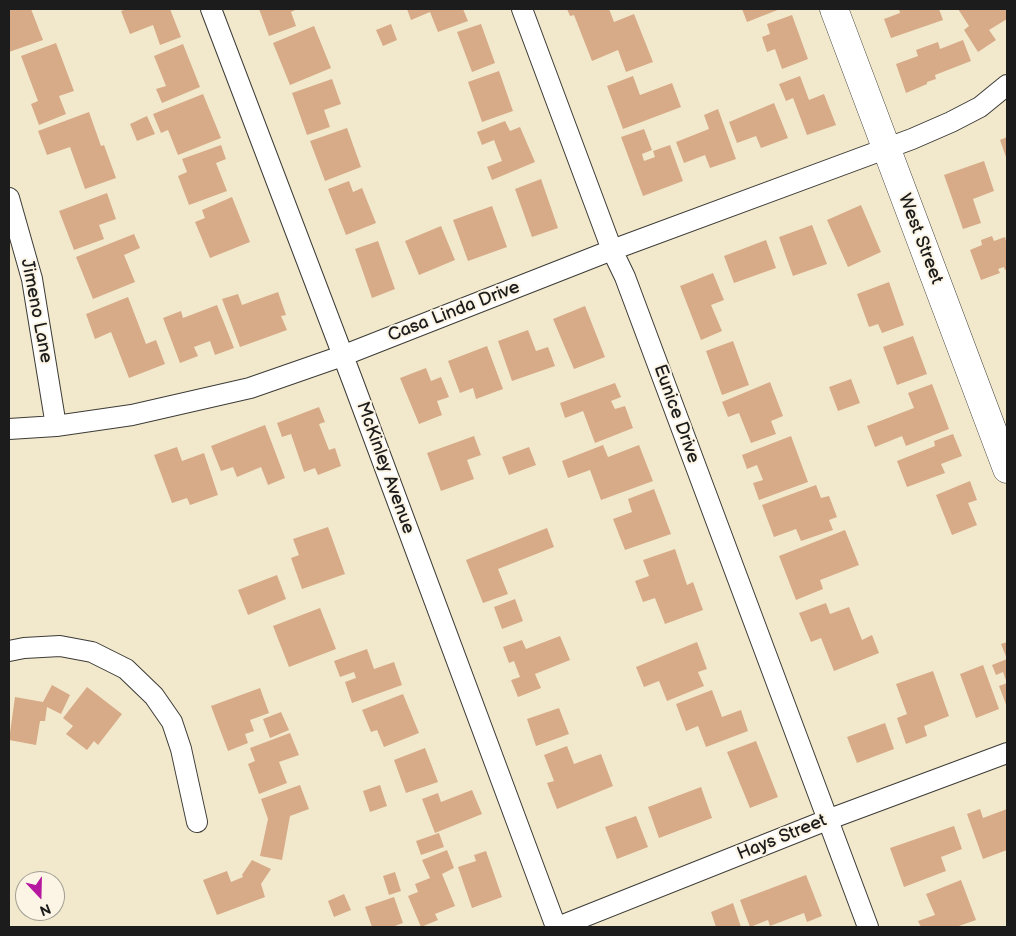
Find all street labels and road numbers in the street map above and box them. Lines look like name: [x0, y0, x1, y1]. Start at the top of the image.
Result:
street label: West Street: [893, 191, 947, 287]
street label: Jimeno Lane: [15, 257, 57, 365]
street label: Casa Linda Drive: [385, 277, 523, 347]
street label: Eunice Drive: [648, 362, 704, 466]
street label: McKinley Avenue: [351, 399, 419, 537]
street label: Hays Street: [734, 810, 830, 866]

